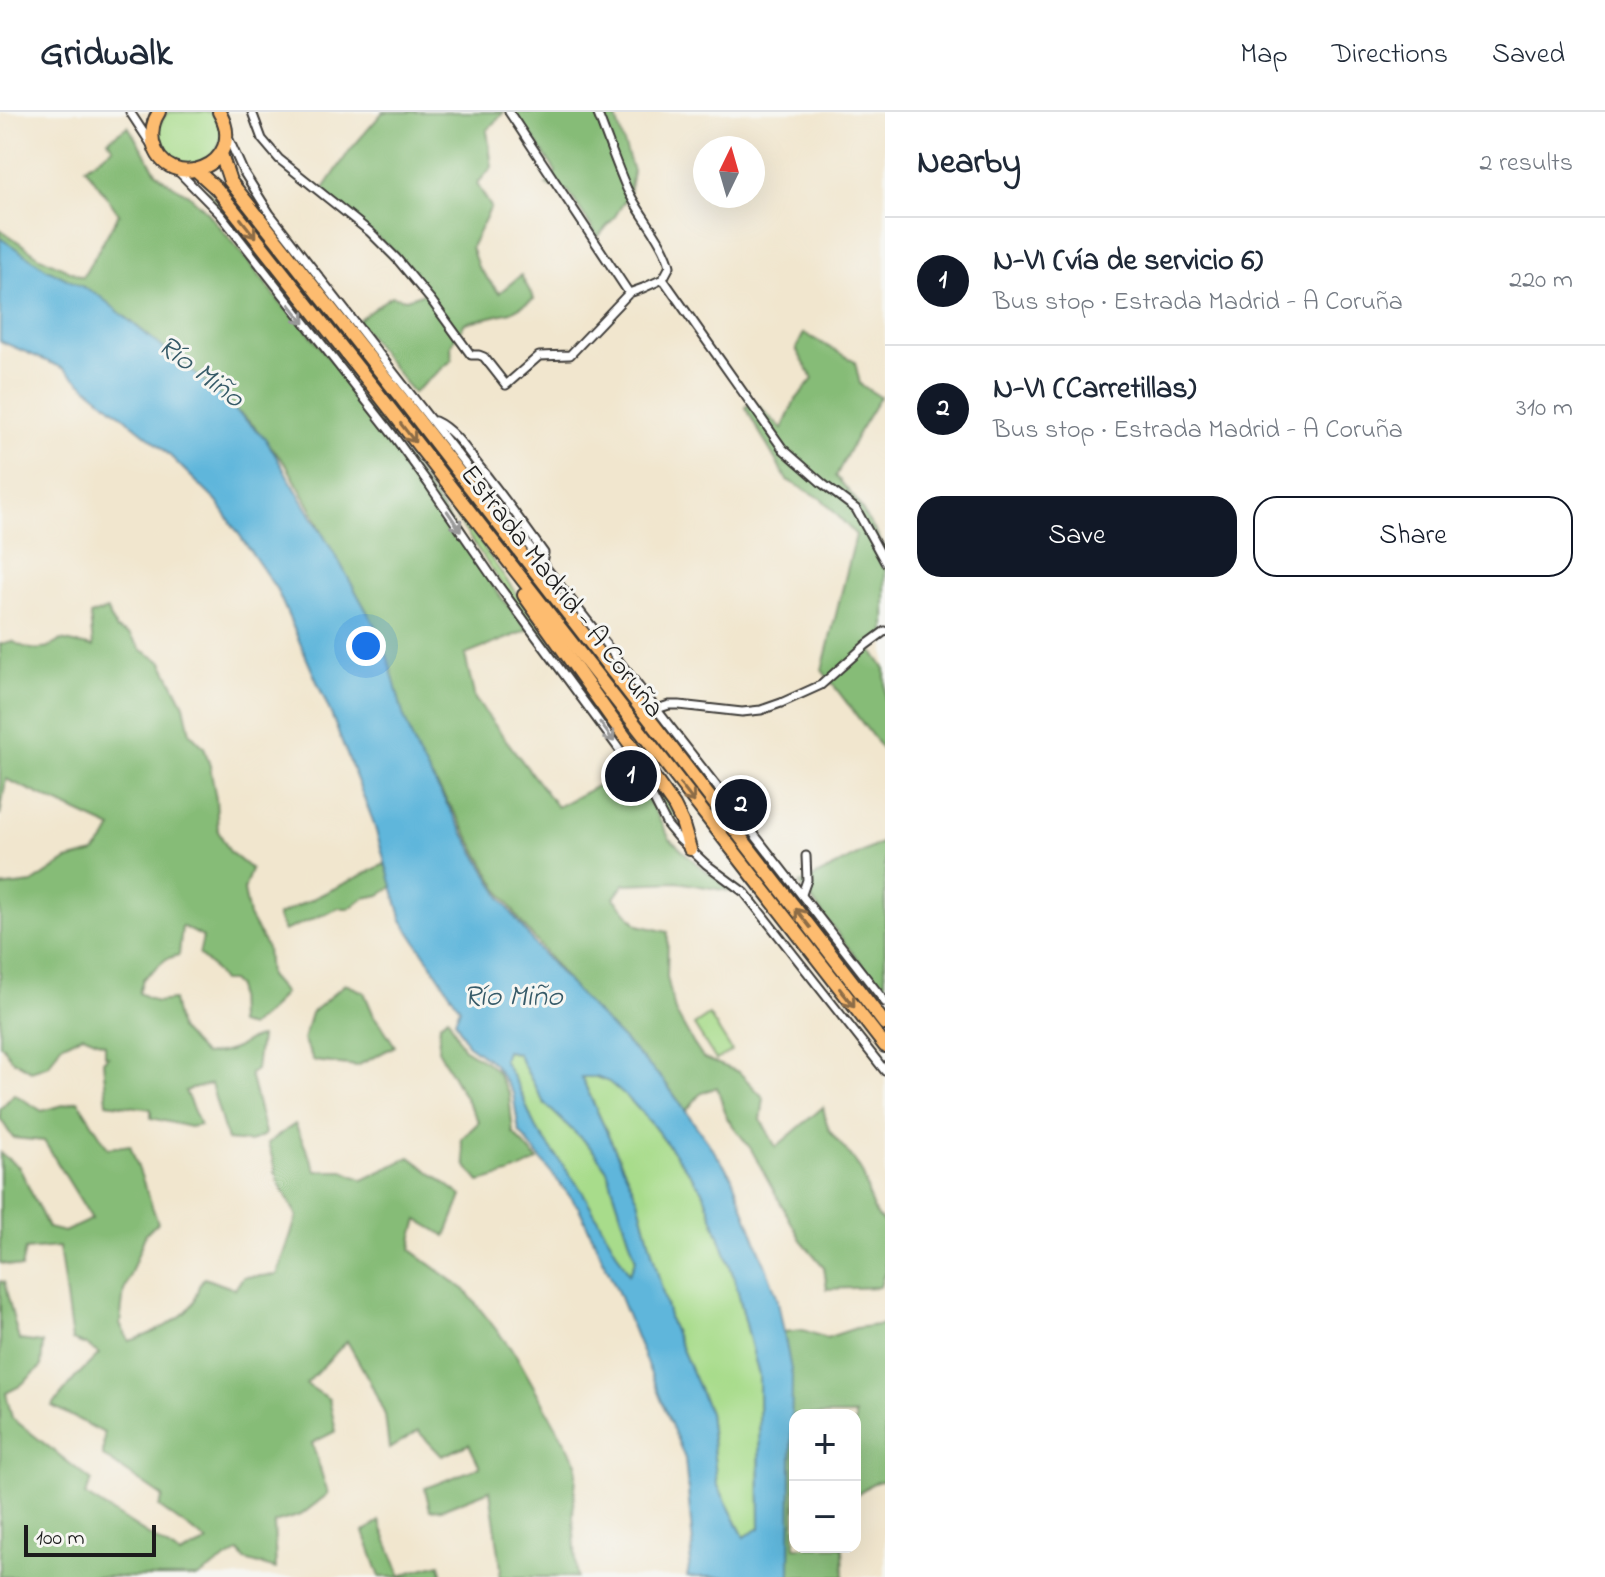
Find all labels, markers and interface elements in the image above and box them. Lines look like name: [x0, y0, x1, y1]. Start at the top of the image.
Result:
text: Gridwalk: [40, 27, 172, 83]
text: Map: [1240, 35, 1288, 76]
text: Directions: [1332, 35, 1448, 76]
text: Saved: [1492, 35, 1565, 76]
north arrow: [693, 136, 765, 208]
text: Nearby: [917, 139, 1021, 189]
text: 2 results: [1480, 145, 1573, 183]
one-way arrow: [239, 217, 256, 238]
text: N-VI (vía de servicio 6): [993, 240, 1263, 284]
text: 1: [939, 262, 947, 300]
text: 220 m: [1509, 262, 1573, 300]
text: Bus stop · Estrada Madrid - A Coruña: [993, 284, 1403, 322]
one-way arrow: [289, 303, 306, 324]
water label: Río Miño: [147, 326, 254, 421]
text: N-VI (Carretillas): [993, 368, 1196, 412]
text: 2: [937, 390, 949, 428]
text: 310 m: [1516, 390, 1573, 428]
text: Bus stop · Estrada Madrid - A Coruña: [993, 412, 1403, 450]
one-way arrow: [400, 422, 417, 443]
street label: Estrada Madrid - A Coruña: [449, 457, 673, 727]
button: Save: [917, 496, 1237, 577]
button: Share: [1253, 496, 1573, 577]
one-way arrow: [446, 509, 462, 532]
your location: [346, 626, 386, 666]
one-way arrow: [599, 720, 615, 742]
pin: 1: [605, 746, 657, 806]
pin: 2: [715, 775, 767, 835]
one-way arrow: [679, 782, 696, 803]
one-way arrow: [794, 908, 811, 929]
water label: Río Miño: [463, 976, 564, 1020]
one-way arrow: [839, 987, 856, 1008]
map controls: [789, 1409, 861, 1553]
button: +: [789, 1409, 861, 1481]
button: −: [789, 1481, 861, 1553]
scale bar: [24, 1521, 156, 1557]
text: 100 m: [36, 1523, 85, 1555]

